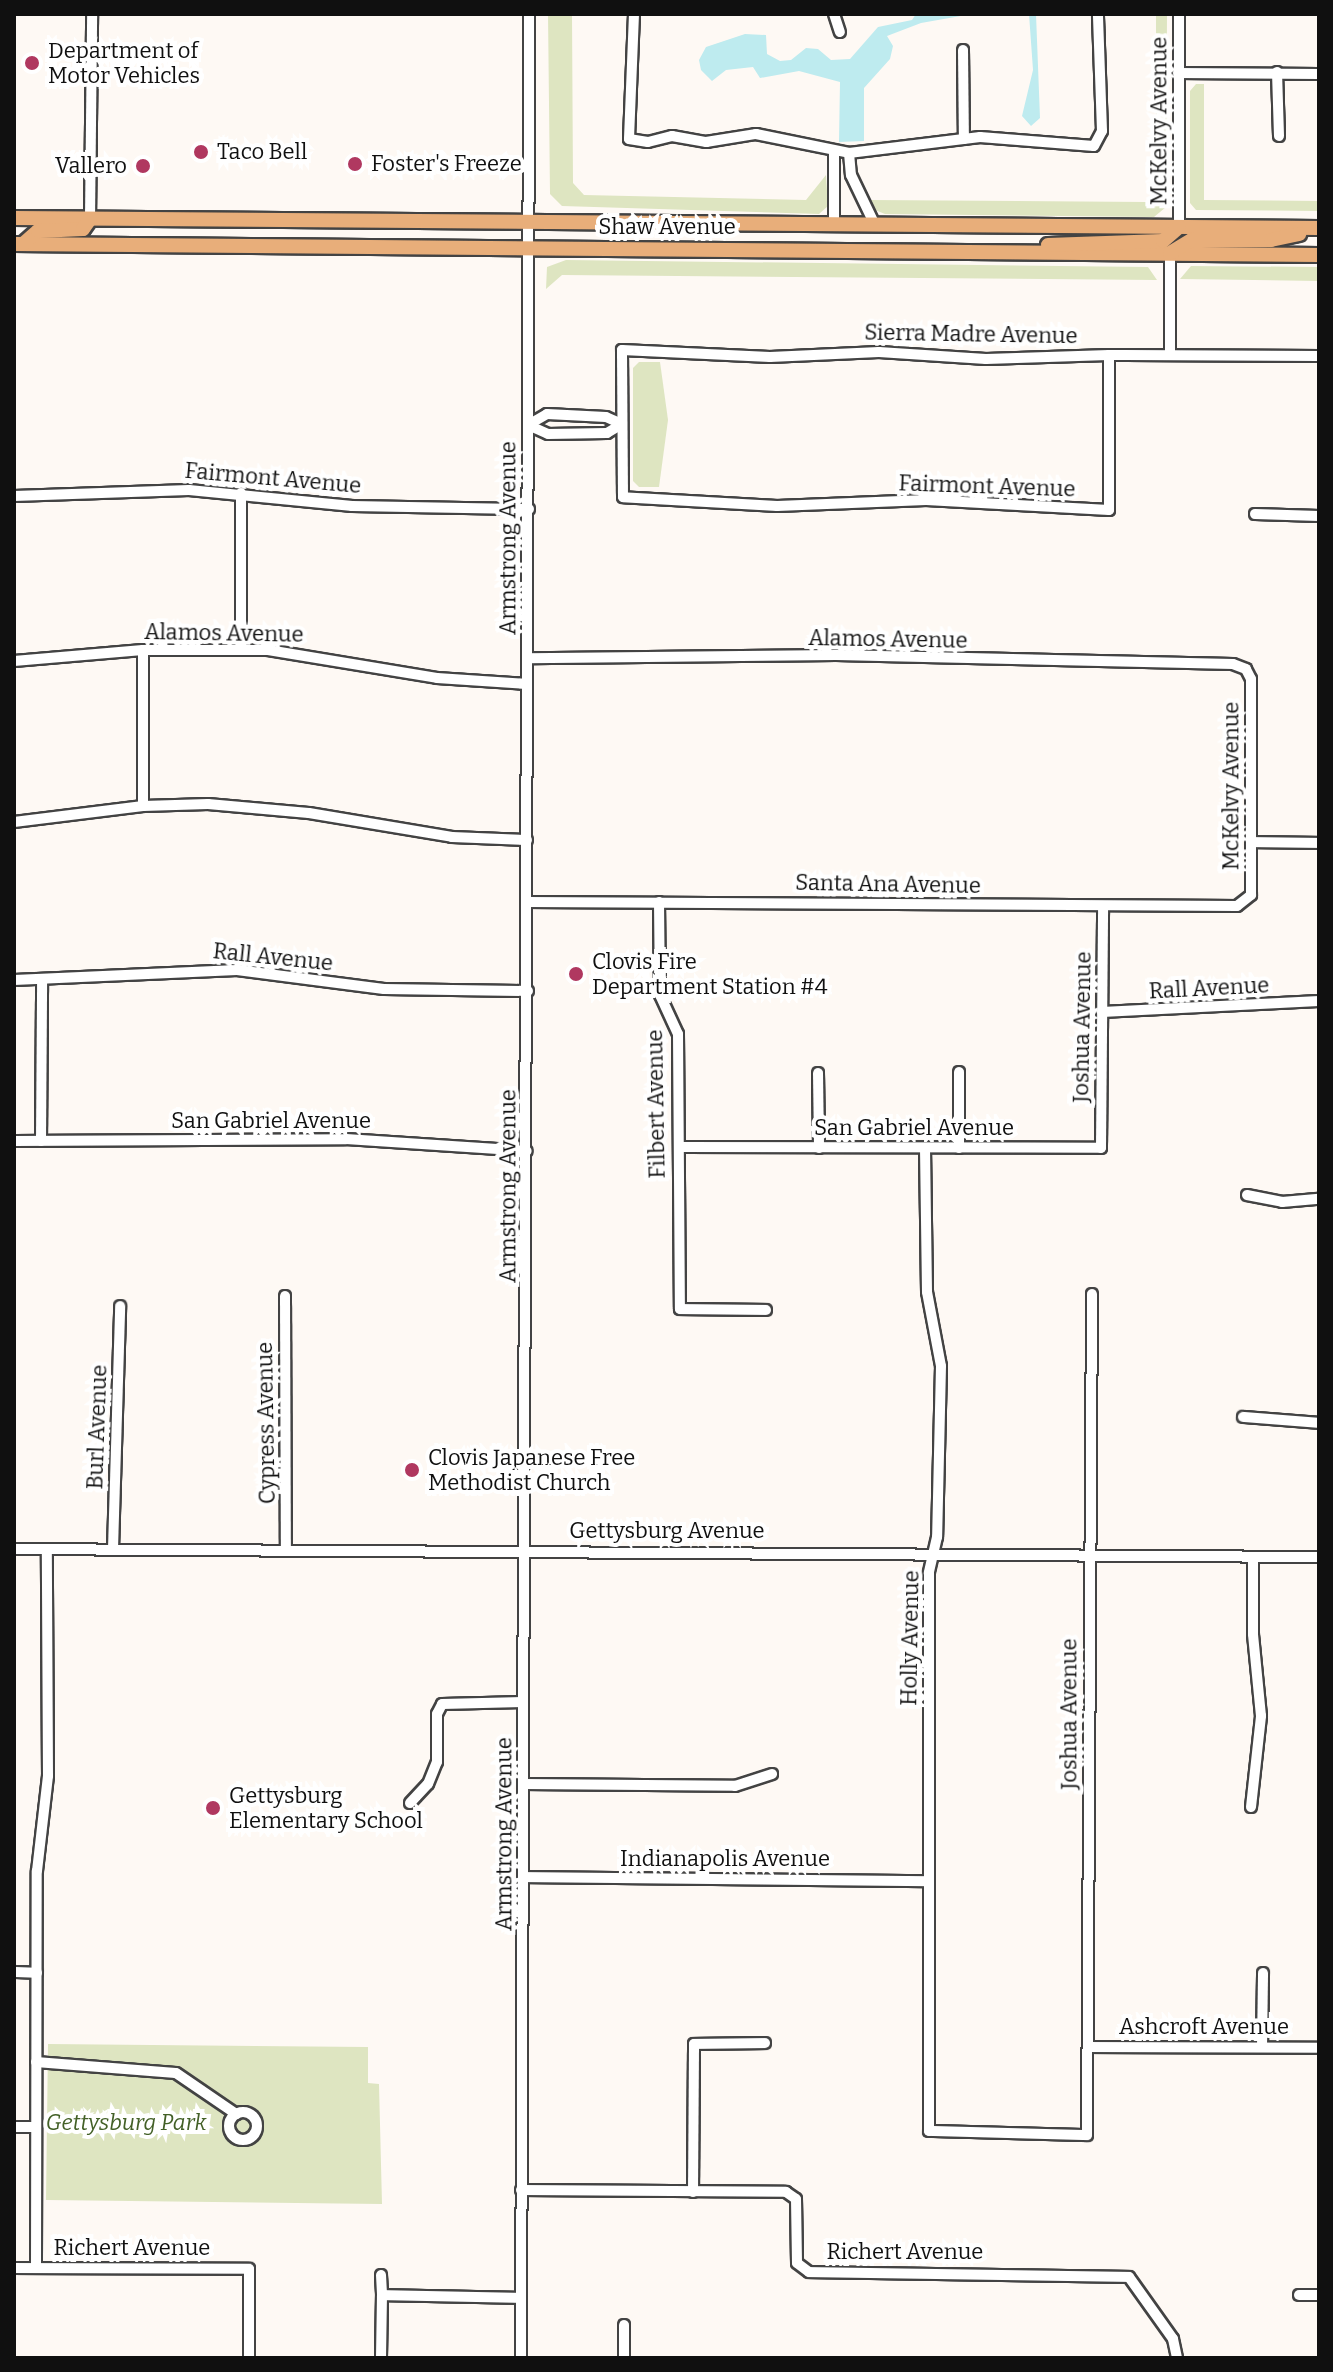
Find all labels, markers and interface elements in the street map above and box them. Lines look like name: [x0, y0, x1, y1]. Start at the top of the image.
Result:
place label: Department of Motor Vehicles: [48, 37, 200, 88]
street label: McKelvy Avenue: [1146, 37, 1172, 205]
marker: Department of Motor Vehicles: [23, 54, 41, 72]
place label: Taco Bell: [217, 139, 307, 165]
marker: Taco Bell: [192, 143, 210, 161]
place label: Foster's Freeze: [371, 151, 522, 177]
place label: Vallero: [55, 153, 127, 179]
marker: Foster's Freeze: [346, 155, 364, 173]
marker: Vallero: [134, 157, 152, 175]
street label: Shaw Avenue: [598, 214, 736, 240]
street label: Sierra Madre Avenue: [864, 319, 1078, 349]
street label: Armstrong Avenue: [495, 441, 521, 635]
street label: Fairmont Avenue: [184, 457, 362, 499]
street label: Fairmont Avenue: [898, 470, 1076, 502]
street label: Alamos Avenue: [144, 618, 304, 648]
street label: Alamos Avenue: [808, 624, 968, 654]
street label: McKelvy Avenue: [1218, 702, 1244, 870]
street label: Santa Ana Avenue: [795, 869, 981, 899]
street label: Rall Avenue: [212, 938, 334, 976]
place label: Clovis Fire Department Station #4: [592, 948, 828, 1000]
street label: Joshua Avenue: [1067, 951, 1097, 1103]
marker: Clovis Fire Department Station #4: [567, 965, 585, 983]
street label: Rall Avenue: [1148, 972, 1270, 1004]
street label: Filbert Avenue: [642, 1029, 670, 1179]
street label: Armstrong Avenue: [495, 1089, 521, 1283]
street label: San Gabriel Avenue: [171, 1108, 371, 1134]
street label: San Gabriel Avenue: [814, 1115, 1014, 1141]
street label: Cypress Avenue: [251, 1342, 281, 1504]
street label: Burl Avenue: [82, 1364, 112, 1490]
place label: Clovis Japanese Free Methodist Church: [428, 1444, 635, 1496]
marker: Clovis Japanese Free Methodist Church: [403, 1461, 421, 1479]
street label: Gettysburg Avenue: [569, 1518, 765, 1544]
street label: Holly Avenue: [896, 1570, 924, 1706]
street label: Joshua Avenue: [1056, 1638, 1082, 1790]
street label: Armstrong Avenue: [491, 1737, 517, 1931]
place label: Gettysburg Elementary School: [229, 1782, 423, 1834]
marker: Gettysburg Elementary School: [204, 1799, 222, 1817]
street label: Indianapolis Avenue: [620, 1846, 830, 1872]
street label: Ashcroft Avenue: [1119, 2014, 1289, 2040]
park label: Gettysburg Park: [46, 2110, 206, 2136]
street label: Richert Avenue: [54, 2235, 210, 2261]
street label: Richert Avenue: [827, 2239, 983, 2265]

